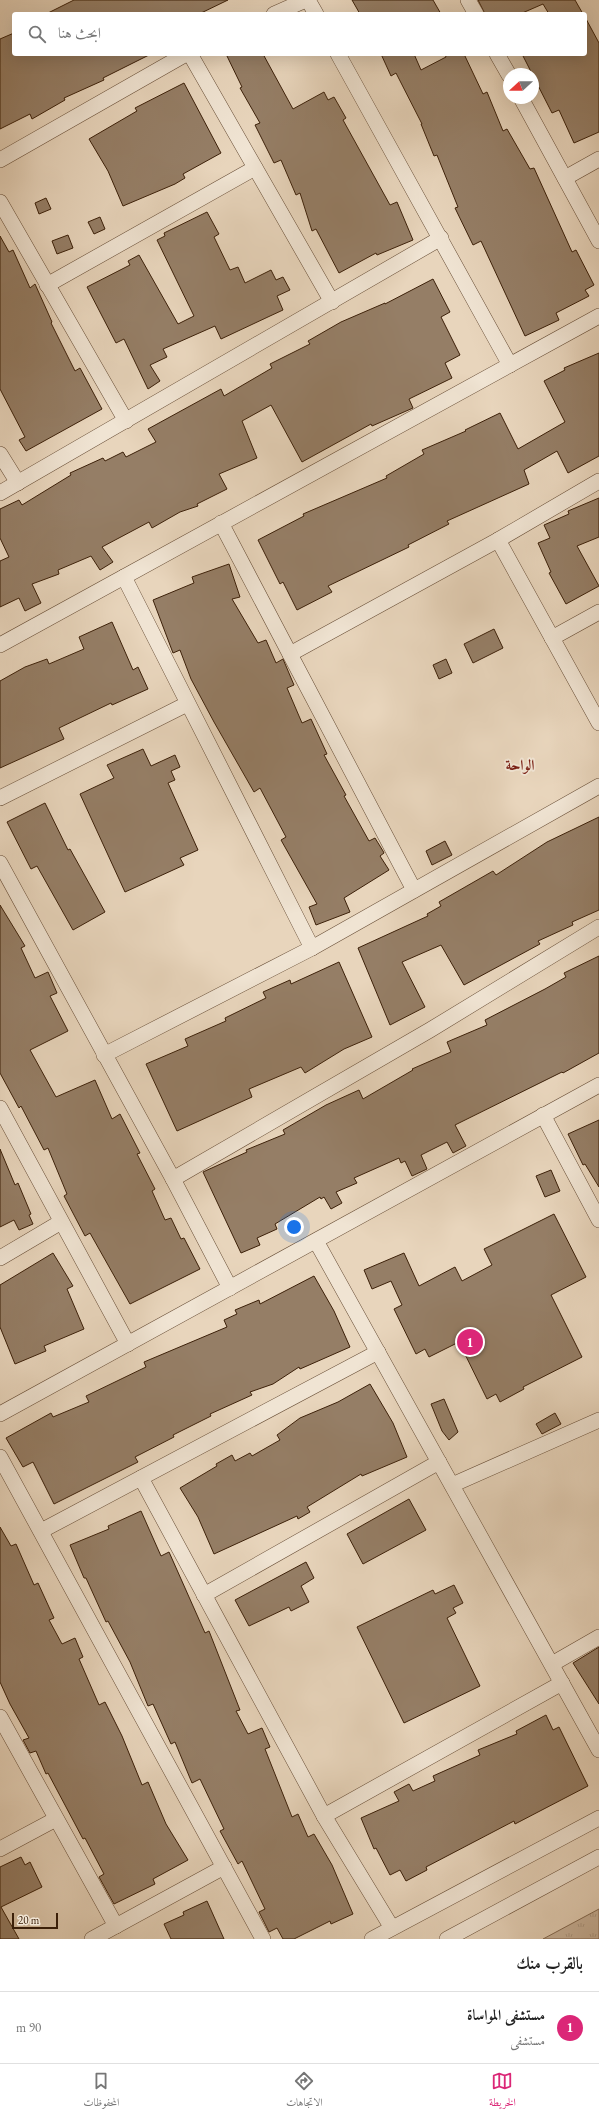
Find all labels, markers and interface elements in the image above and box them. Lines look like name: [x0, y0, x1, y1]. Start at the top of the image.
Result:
search box: [12, 12, 587, 56]
icon: search: [26, 23, 48, 45]
text: ابحث هنا: [58, 23, 101, 42]
north arrow: [503, 68, 539, 104]
district label: الواحة: [505, 755, 535, 774]
your location: [284, 1217, 304, 1237]
pin: 1: [457, 1327, 483, 1357]
scale bar: [12, 1911, 58, 1930]
text: 20 m: [18, 1913, 39, 1927]
text: بالقرب منك: [516, 1952, 583, 1974]
text: مستشفى المواساة: [467, 2005, 545, 2024]
text: 90 m: [16, 2019, 41, 2036]
text: 1: [567, 2019, 573, 2036]
text: مستشفى: [510, 2032, 545, 2049]
tab: المحفوظات: [83, 2070, 119, 2113]
tab: الاتجاهات: [286, 2070, 323, 2113]
tab: الخريطة: [489, 2070, 516, 2113]

